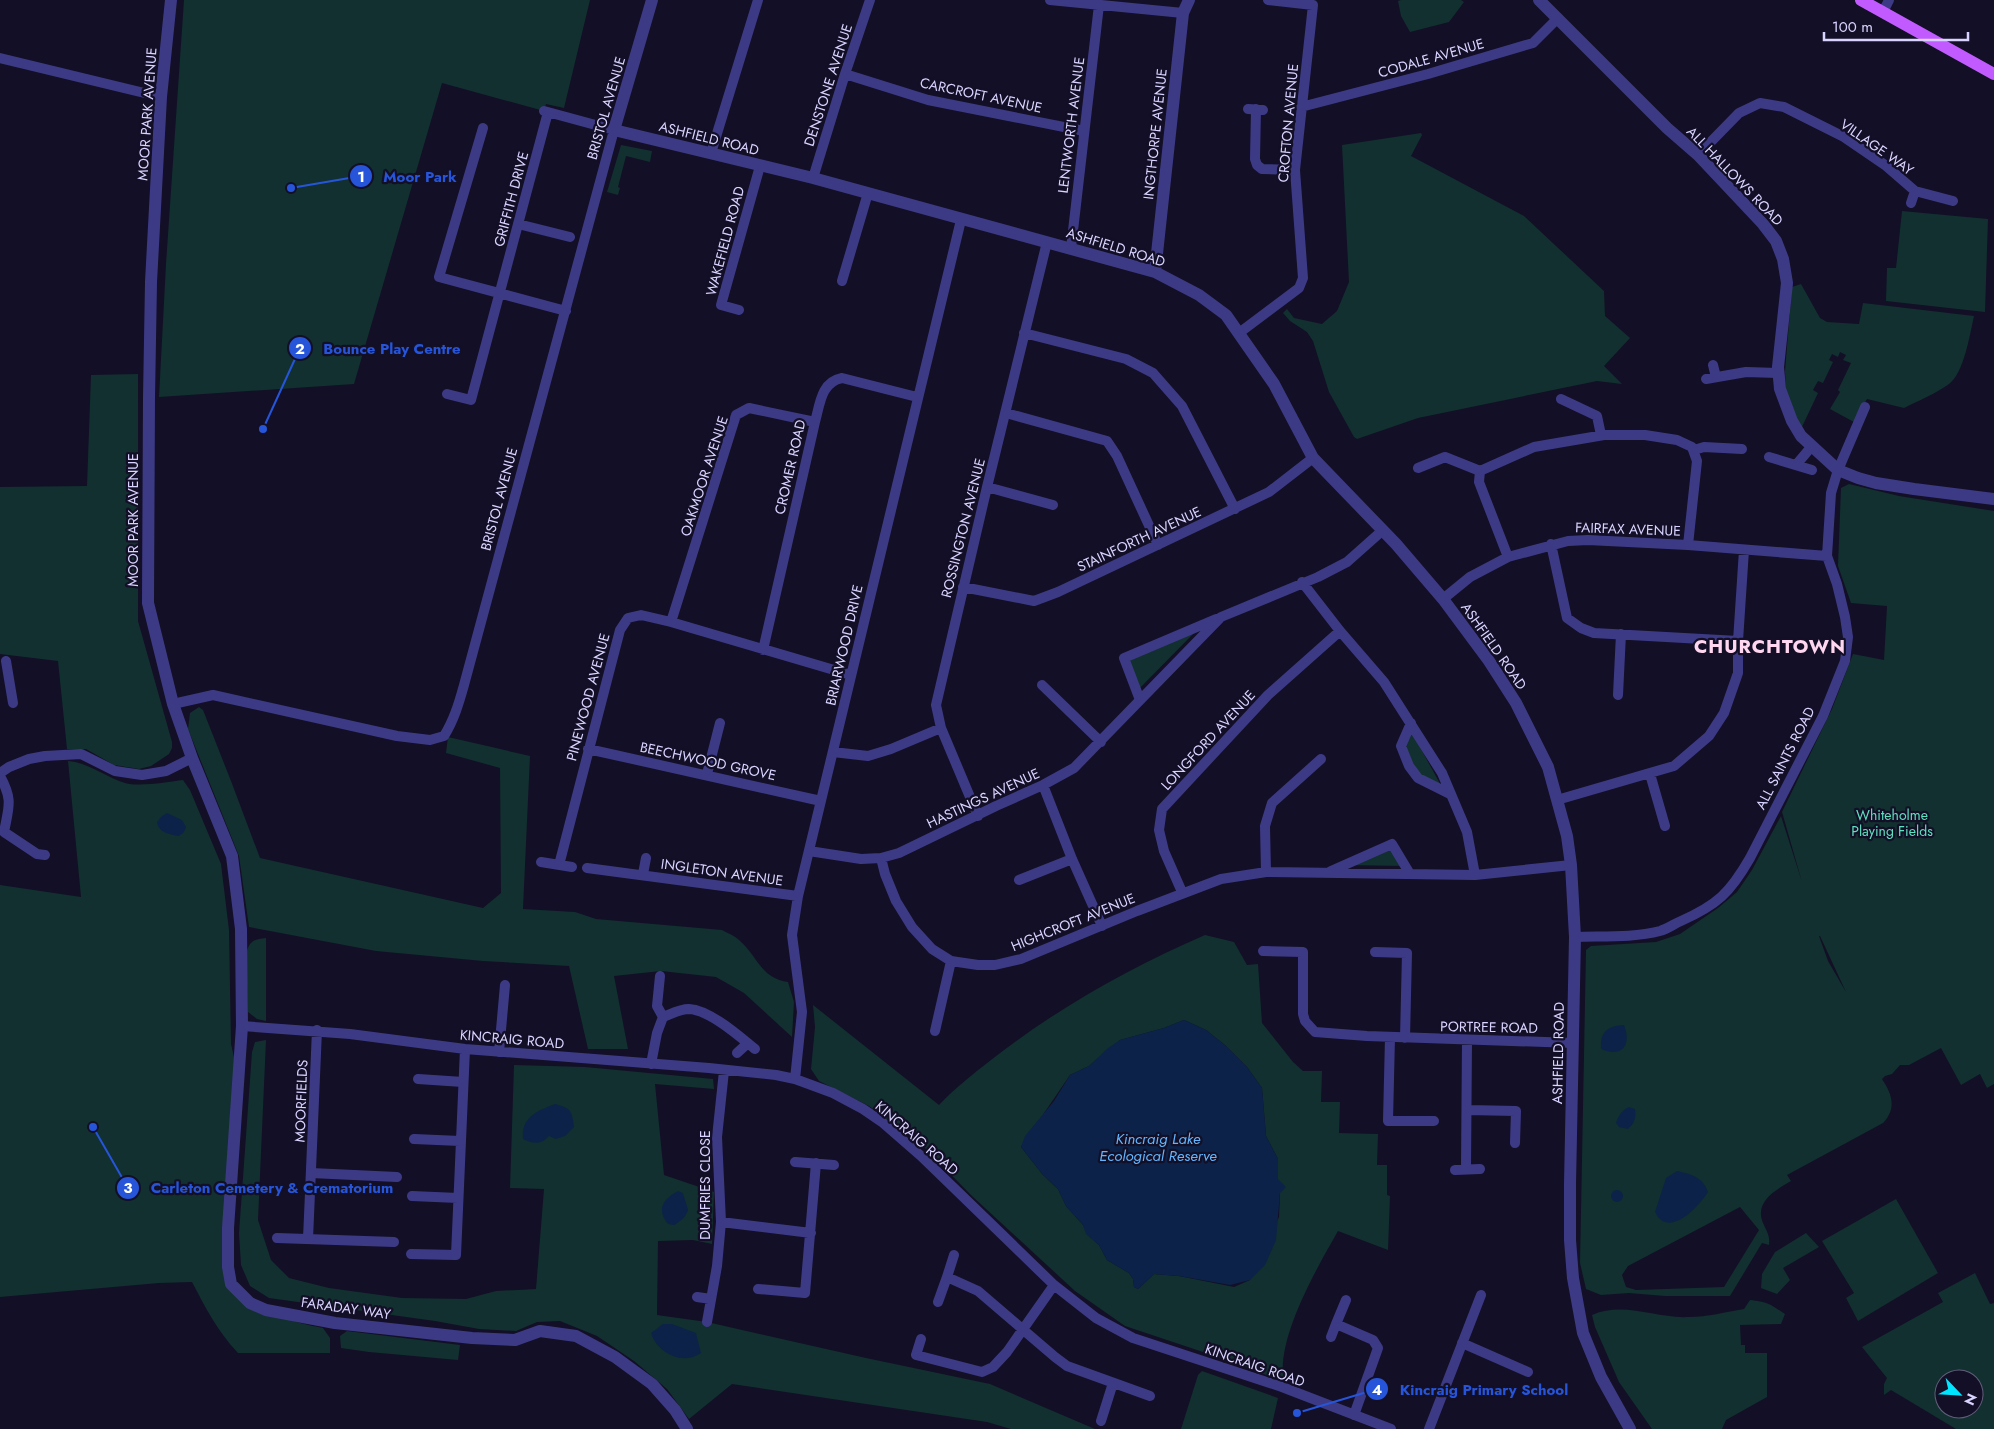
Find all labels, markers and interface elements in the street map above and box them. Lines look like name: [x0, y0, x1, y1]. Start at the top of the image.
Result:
scale bar: [1824, 10, 1968, 42]
text: 100 m: [1832, 16, 1873, 38]
street label: DENSTONE AVENUE: [799, 21, 857, 149]
street label: CODALE AVENUE: [1376, 33, 1486, 83]
street label: MOOR PARK AVENUE: [132, 47, 162, 181]
street label: BRISTOL AVENUE: [582, 54, 630, 162]
street label: LENTWORTH AVENUE: [1053, 56, 1089, 194]
street label: CROFTON AVENUE: [1273, 63, 1303, 183]
street label: INGTHORPE AVENUE: [1138, 67, 1172, 201]
street label: CARCROFT AVENUE: [918, 72, 1044, 118]
street label: VILLAGE WAY: [1836, 114, 1918, 180]
street label: ASHFIELD ROAD: [657, 116, 761, 160]
street label: ALL HALLOWS ROAD: [1682, 122, 1788, 230]
street label: GRIFFITH DRIVE: [489, 149, 533, 249]
callout: Moor Park: [348, 161, 467, 191]
text: 1: [357, 166, 365, 188]
text: Moor Park: [383, 166, 457, 188]
street label: WAKEFIELD ROAD: [701, 184, 749, 298]
street label: ASHFIELD ROAD: [1064, 222, 1168, 272]
callout: Bounce Play Centre: [288, 333, 470, 363]
text: 2: [295, 338, 305, 360]
text: Bounce Play Centre: [323, 338, 461, 360]
street label: OAKMOOR AVENUE: [675, 413, 733, 539]
street label: CROMER ROAD: [769, 418, 811, 516]
street label: BRISTOL AVENUE: [476, 445, 522, 553]
street label: MOOR PARK AVENUE: [123, 453, 143, 587]
street label: ROSSINGTON AVENUE: [936, 456, 990, 600]
street label: STAINFORTH AVENUE: [1074, 501, 1204, 577]
street label: FAIRFAX AVENUE: [1575, 517, 1681, 541]
street label: BRIARWOOD DRIVE: [820, 583, 868, 707]
street label: ASHFIELD ROAD: [1456, 598, 1532, 694]
street label: PINEWOOD AVENUE: [561, 631, 615, 763]
district label: CHURCHTOWN: [1694, 633, 1846, 660]
street label: LONGFORD AVENUE: [1156, 686, 1260, 794]
street label: ALL SAINTS ROAD: [1750, 703, 1820, 813]
street label: BEECHWOOD GROVE: [638, 737, 778, 785]
street label: HASTINGS AVENUE: [923, 763, 1043, 833]
park label: Whiteholme Playing Fields: [1851, 805, 1933, 841]
street label: INGLETON AVENUE: [660, 854, 784, 890]
street label: HIGHCROFT AVENUE: [1008, 888, 1138, 956]
street label: ASHFIELD ROAD: [1547, 1002, 1569, 1104]
street label: PORTREE ROAD: [1440, 1016, 1538, 1038]
street label: KINCRAIG ROAD: [459, 1024, 565, 1054]
street label: MOORFIELDS: [290, 1059, 312, 1143]
street label: KINCRAIG ROAD: [871, 1096, 963, 1180]
water label: Kincraig Lake Ecological Reserve: [1099, 1128, 1217, 1167]
street label: DUMFRIES CLOSE: [695, 1130, 715, 1240]
callout: Carleton Cemetery & Crematorium: [116, 1173, 403, 1203]
text: 3: [123, 1177, 133, 1199]
text: Carleton Cemetery & Crematorium: [151, 1177, 393, 1199]
street label: FARADAY WAY: [300, 1292, 392, 1324]
street label: KINCRAIG ROAD: [1202, 1339, 1308, 1391]
north arrow: [1934, 1369, 1984, 1419]
callout: Kincraig Primary School: [1365, 1374, 1578, 1404]
text: 4: [1372, 1379, 1382, 1401]
text: Kincraig Primary School: [1400, 1379, 1568, 1401]
text: N: [1959, 1390, 1982, 1409]

